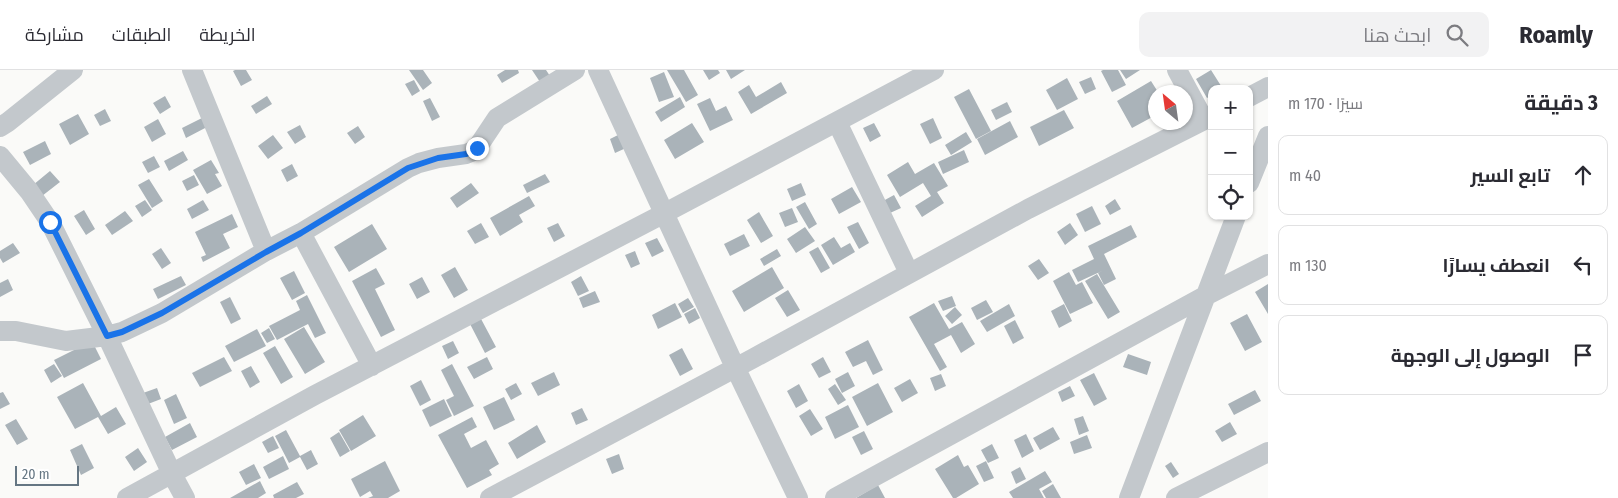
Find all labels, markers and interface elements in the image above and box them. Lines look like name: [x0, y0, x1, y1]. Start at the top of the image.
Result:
search box: [1139, 12, 1489, 57]
icon: search: [1443, 21, 1471, 49]
text: Roamly: [1519, 21, 1593, 49]
text: مشاركة: [25, 24, 84, 46]
text: الطبقات: [112, 24, 171, 46]
text: الخريطة: [199, 24, 256, 46]
text: ابحث هنا: [1363, 24, 1431, 47]
north arrow: [1148, 85, 1193, 130]
map controls: [1208, 85, 1253, 220]
button: +: [1208, 85, 1253, 130]
text: 3 دقيقة: [1524, 90, 1598, 116]
text: سيرًا · 170 m: [1288, 94, 1363, 113]
button: −: [1208, 130, 1253, 175]
route end: [466, 137, 489, 160]
icon: ahead: [1569, 161, 1597, 189]
text: تابع السير: [1471, 164, 1550, 187]
text: 40 m: [1289, 166, 1321, 185]
button: locate: [1208, 175, 1253, 220]
route start: [39, 211, 62, 234]
icon: left: [1569, 251, 1597, 279]
text: انعطف يسارًا: [1442, 254, 1550, 277]
text: 130 m: [1289, 256, 1327, 275]
icon: arrive: [1569, 341, 1597, 369]
text: الوصول إلى الوجهة: [1391, 344, 1550, 367]
scale bar: [15, 463, 79, 486]
text: 20 m: [22, 466, 50, 483]

